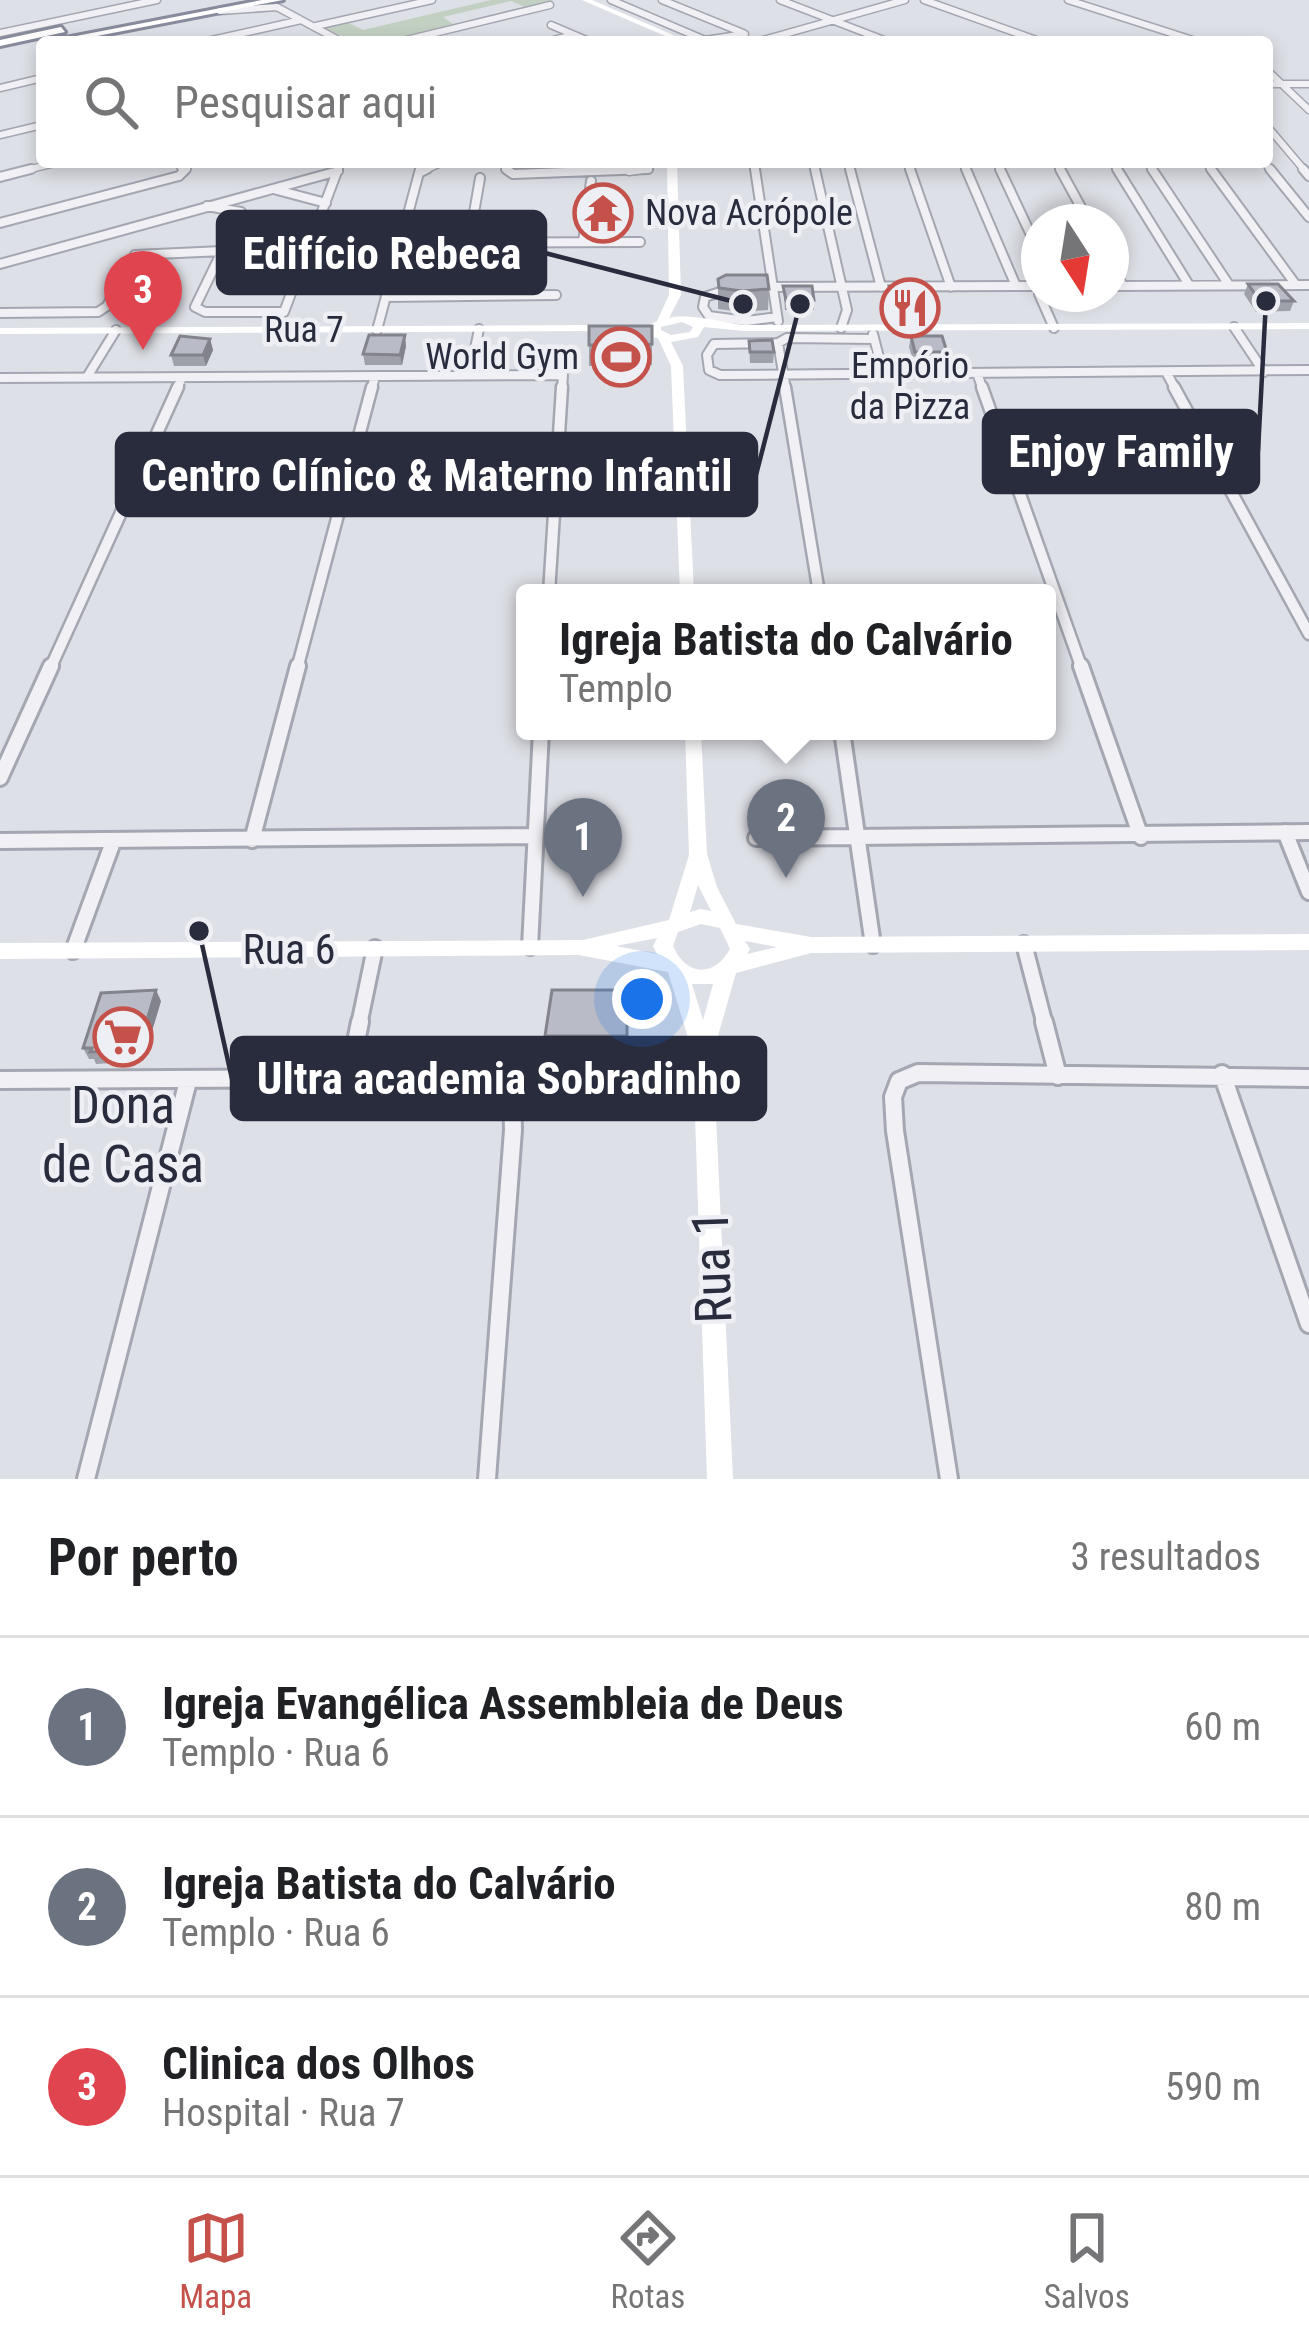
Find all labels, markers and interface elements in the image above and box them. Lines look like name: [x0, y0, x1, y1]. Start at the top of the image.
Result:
search box: [36, 36, 1273, 168]
icon: search: [78, 69, 144, 135]
text: Pesquisar aqui: [174, 76, 437, 129]
temple icon: Nova Acrópole: [572, 182, 634, 244]
place label: Nova Acrópole: [645, 192, 853, 234]
north arrow: [1021, 204, 1129, 312]
callout: Edifício Rebeca: [218, 212, 545, 293]
text: Edifício Rebeca: [243, 227, 521, 280]
pin: 3: [104, 251, 182, 350]
restaurant icon: Empório da Pizza: [879, 277, 941, 339]
street label: Rua 7: [264, 309, 344, 351]
sports icon: World Gym: [590, 326, 652, 388]
place label: World Gym: [425, 336, 579, 378]
place label: Empório da Pizza: [850, 345, 970, 428]
callout: Enjoy Family: [984, 411, 1258, 492]
text: Enjoy Family: [1008, 425, 1234, 478]
callout: Centro Clínico & Materno Infantil: [117, 434, 756, 515]
text: Centro Clínico & Materno Infantil: [141, 449, 733, 502]
popup: [516, 584, 1056, 740]
text: Igreja Batista do Calvário: [559, 613, 1013, 666]
text: Templo: [559, 666, 673, 712]
pin: 2: [747, 779, 825, 878]
pin: 1: [544, 798, 622, 897]
street label: Rua 6: [242, 925, 336, 974]
your location: [612, 969, 672, 1029]
supermarket icon: Dona de Casa: [92, 1006, 154, 1068]
callout: Ultra academia Sobradinho: [232, 1038, 765, 1119]
text: Ultra academia Sobradinho: [257, 1052, 741, 1105]
place label: Dona de Casa: [42, 1076, 204, 1194]
street label: Rua 1: [681, 1209, 743, 1325]
text: Por perto: [48, 1528, 239, 1587]
text: 3 resultados: [1070, 1534, 1261, 1580]
text: Igreja Evangélica Assembleia de Deus: [162, 1677, 844, 1730]
text: 1: [77, 1704, 97, 1750]
text: 60 m: [1184, 1704, 1261, 1750]
text: Templo · Rua 6: [162, 1730, 390, 1776]
text: Igreja Batista do Calvário: [162, 1857, 616, 1910]
text: 2: [77, 1884, 97, 1930]
text: 80 m: [1184, 1884, 1261, 1930]
text: Templo · Rua 6: [162, 1910, 390, 1956]
text: Clinica dos Olhos: [162, 2037, 475, 2090]
text: 3: [77, 2064, 97, 2110]
text: 590 m: [1165, 2064, 1261, 2110]
text: Hospital · Rua 7: [162, 2090, 405, 2136]
tab: Mapa: [179, 2205, 252, 2316]
tab: Rotas: [611, 2205, 685, 2316]
tab: Salvos: [1044, 2205, 1130, 2316]

